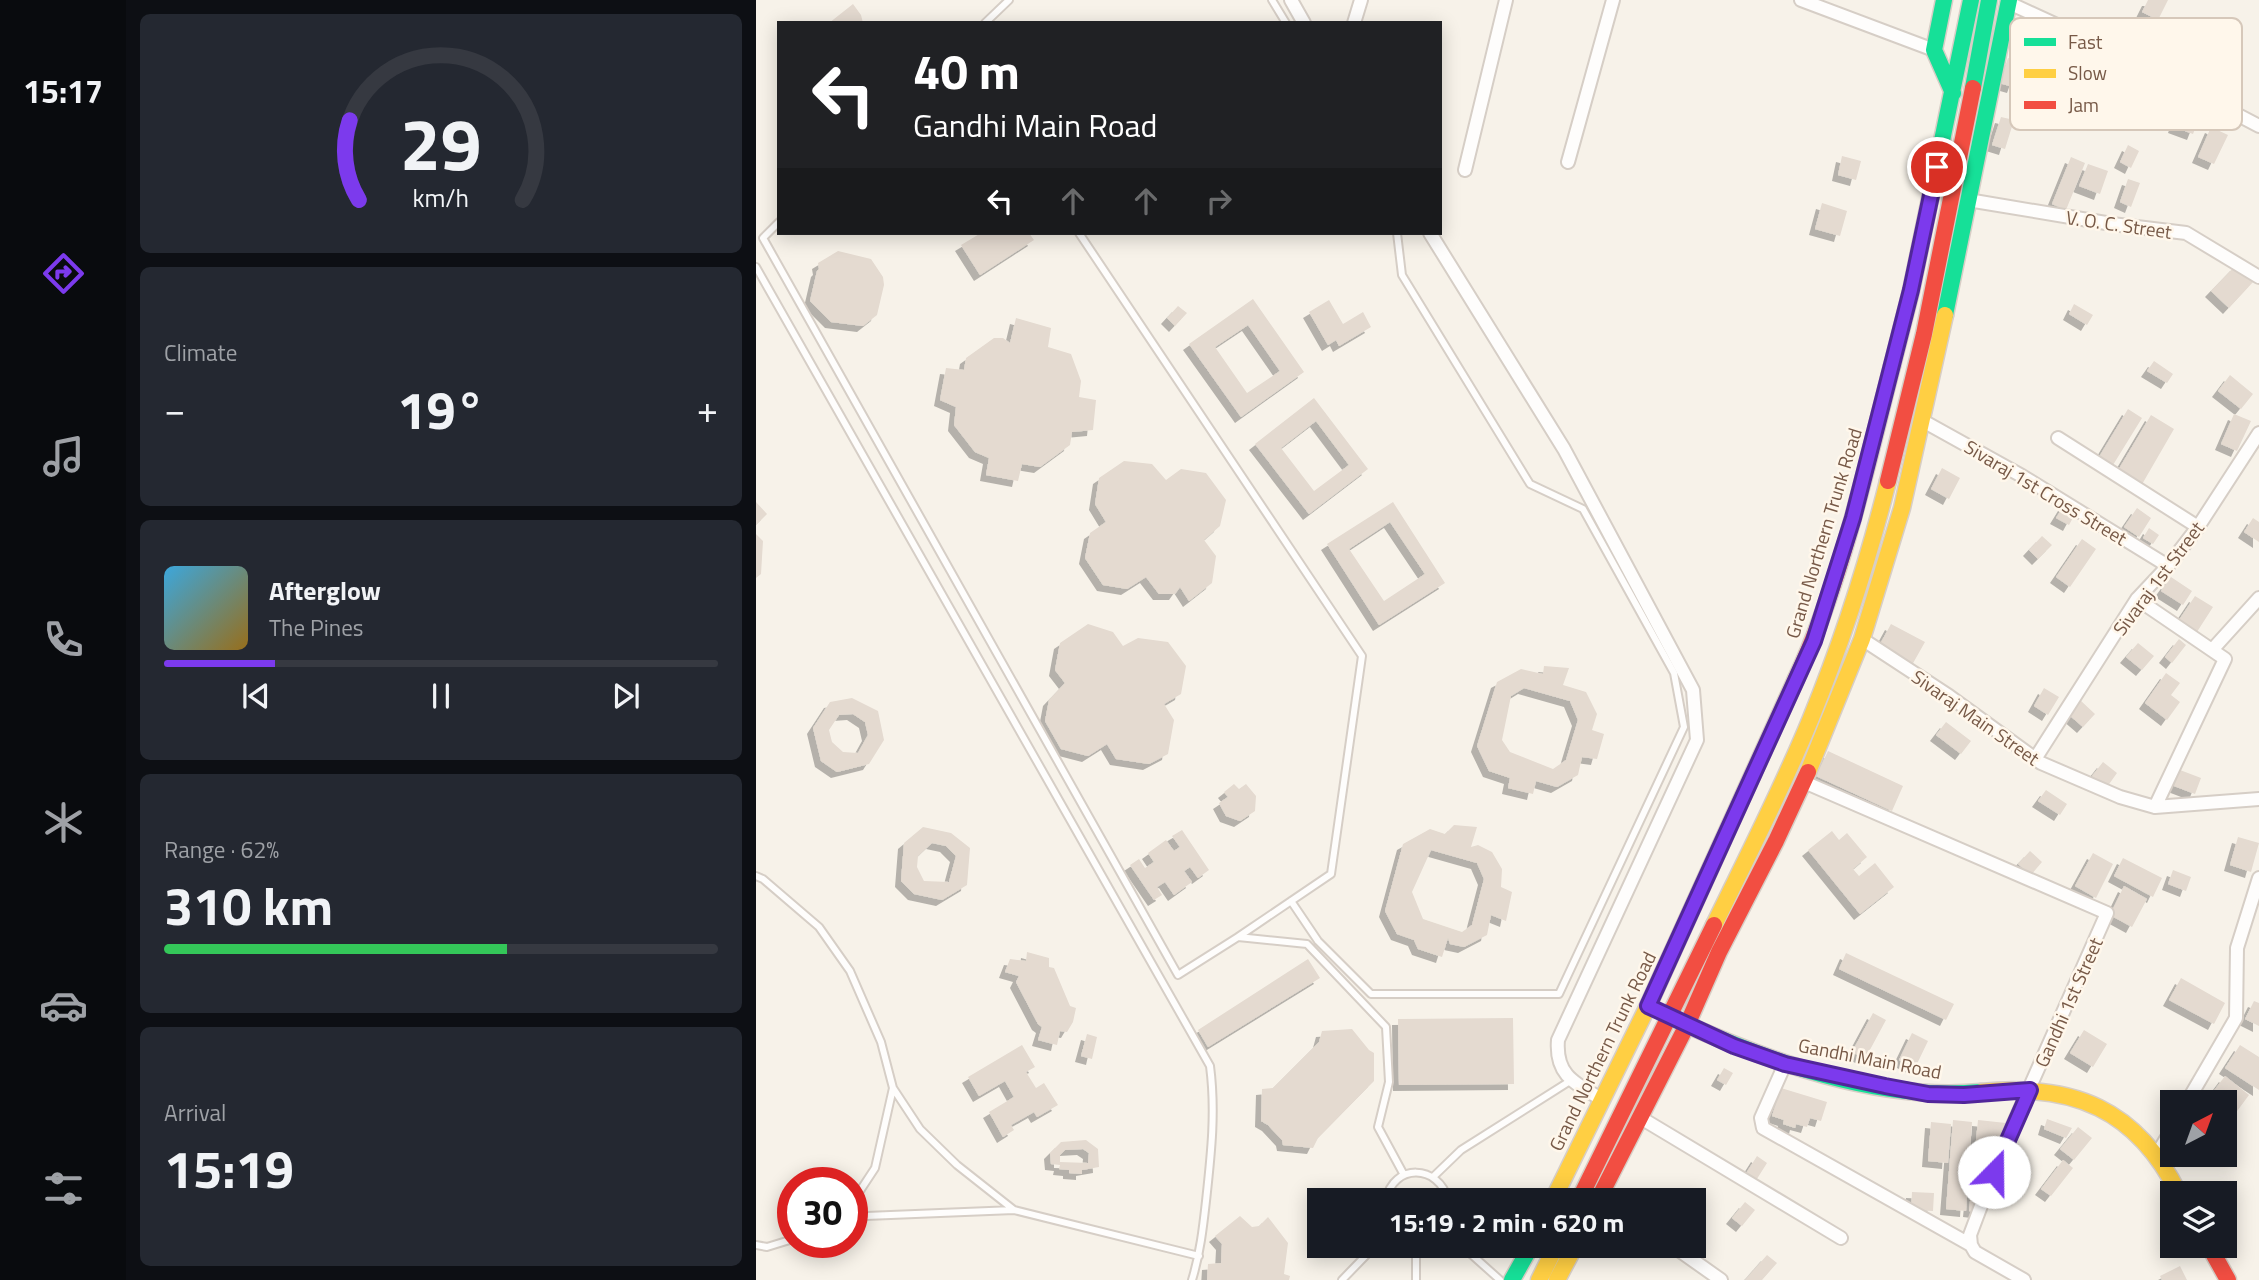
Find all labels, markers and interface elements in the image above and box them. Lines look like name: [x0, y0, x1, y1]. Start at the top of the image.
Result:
legend: [2010, 18, 2242, 130]
text: Fast: [2068, 27, 2103, 56]
text: 40 m: [913, 33, 1020, 108]
icon: left: [798, 49, 889, 140]
text: Slow: [2068, 58, 2107, 87]
text: 15:17: [23, 67, 103, 115]
text: 29: [400, 88, 482, 198]
text: Jam: [2068, 90, 2099, 119]
text: Gandhi Main Road: [913, 101, 1158, 149]
pin: [1907, 137, 1967, 197]
icon: arrive: [1918, 148, 1956, 186]
text: km/h: [413, 178, 469, 216]
icon: left: [981, 182, 1019, 220]
icon: ahead: [1054, 182, 1092, 220]
icon: ahead: [1127, 182, 1165, 220]
icon: right: [1200, 182, 1238, 220]
street label: V. O. C. Street: [2064, 202, 2174, 246]
icon: directions: [39, 249, 88, 298]
text: Climate: [164, 335, 237, 370]
text: 19°: [397, 370, 485, 449]
text: −: [164, 380, 185, 438]
text: +: [697, 380, 718, 438]
street label: Grand Northern Trunk Road: [1777, 424, 1869, 642]
icon: music: [39, 432, 88, 481]
street label: Sivaraj 1st Cross Street: [1959, 432, 2133, 552]
street label: Sivaraj 1st Street: [2105, 514, 2211, 641]
text: Afterglow: [269, 571, 381, 610]
text: The Pines: [269, 610, 363, 645]
icon: phone: [39, 615, 88, 664]
street label: Sivaraj Main Street: [1906, 662, 2046, 772]
icon: previous: [237, 677, 275, 715]
icon: pause: [422, 677, 460, 715]
icon: next: [607, 677, 645, 715]
icon: climate: [39, 798, 88, 847]
text: Range · 62%: [164, 832, 279, 867]
text: 310 km: [164, 866, 333, 945]
street label: Gandhi 1st Street: [2026, 932, 2110, 1072]
street label: Grand Northern Trunk Road: [1541, 946, 1663, 1156]
icon: car: [39, 981, 88, 1030]
street label: Gandhi Main Road: [1796, 1030, 1944, 1086]
north arrow: [2160, 1090, 2236, 1167]
map controls: [2160, 1090, 2237, 1258]
text: Arrival: [164, 1095, 226, 1130]
text: 15:19: [164, 1129, 294, 1208]
position arrow: [1957, 1135, 2031, 1209]
icon: filters: [39, 1164, 88, 1213]
speed limit sign: 30: [777, 1167, 868, 1258]
button: layers: [2160, 1181, 2237, 1258]
text: 15:19 · 2 min · 620 m: [1389, 1203, 1624, 1242]

